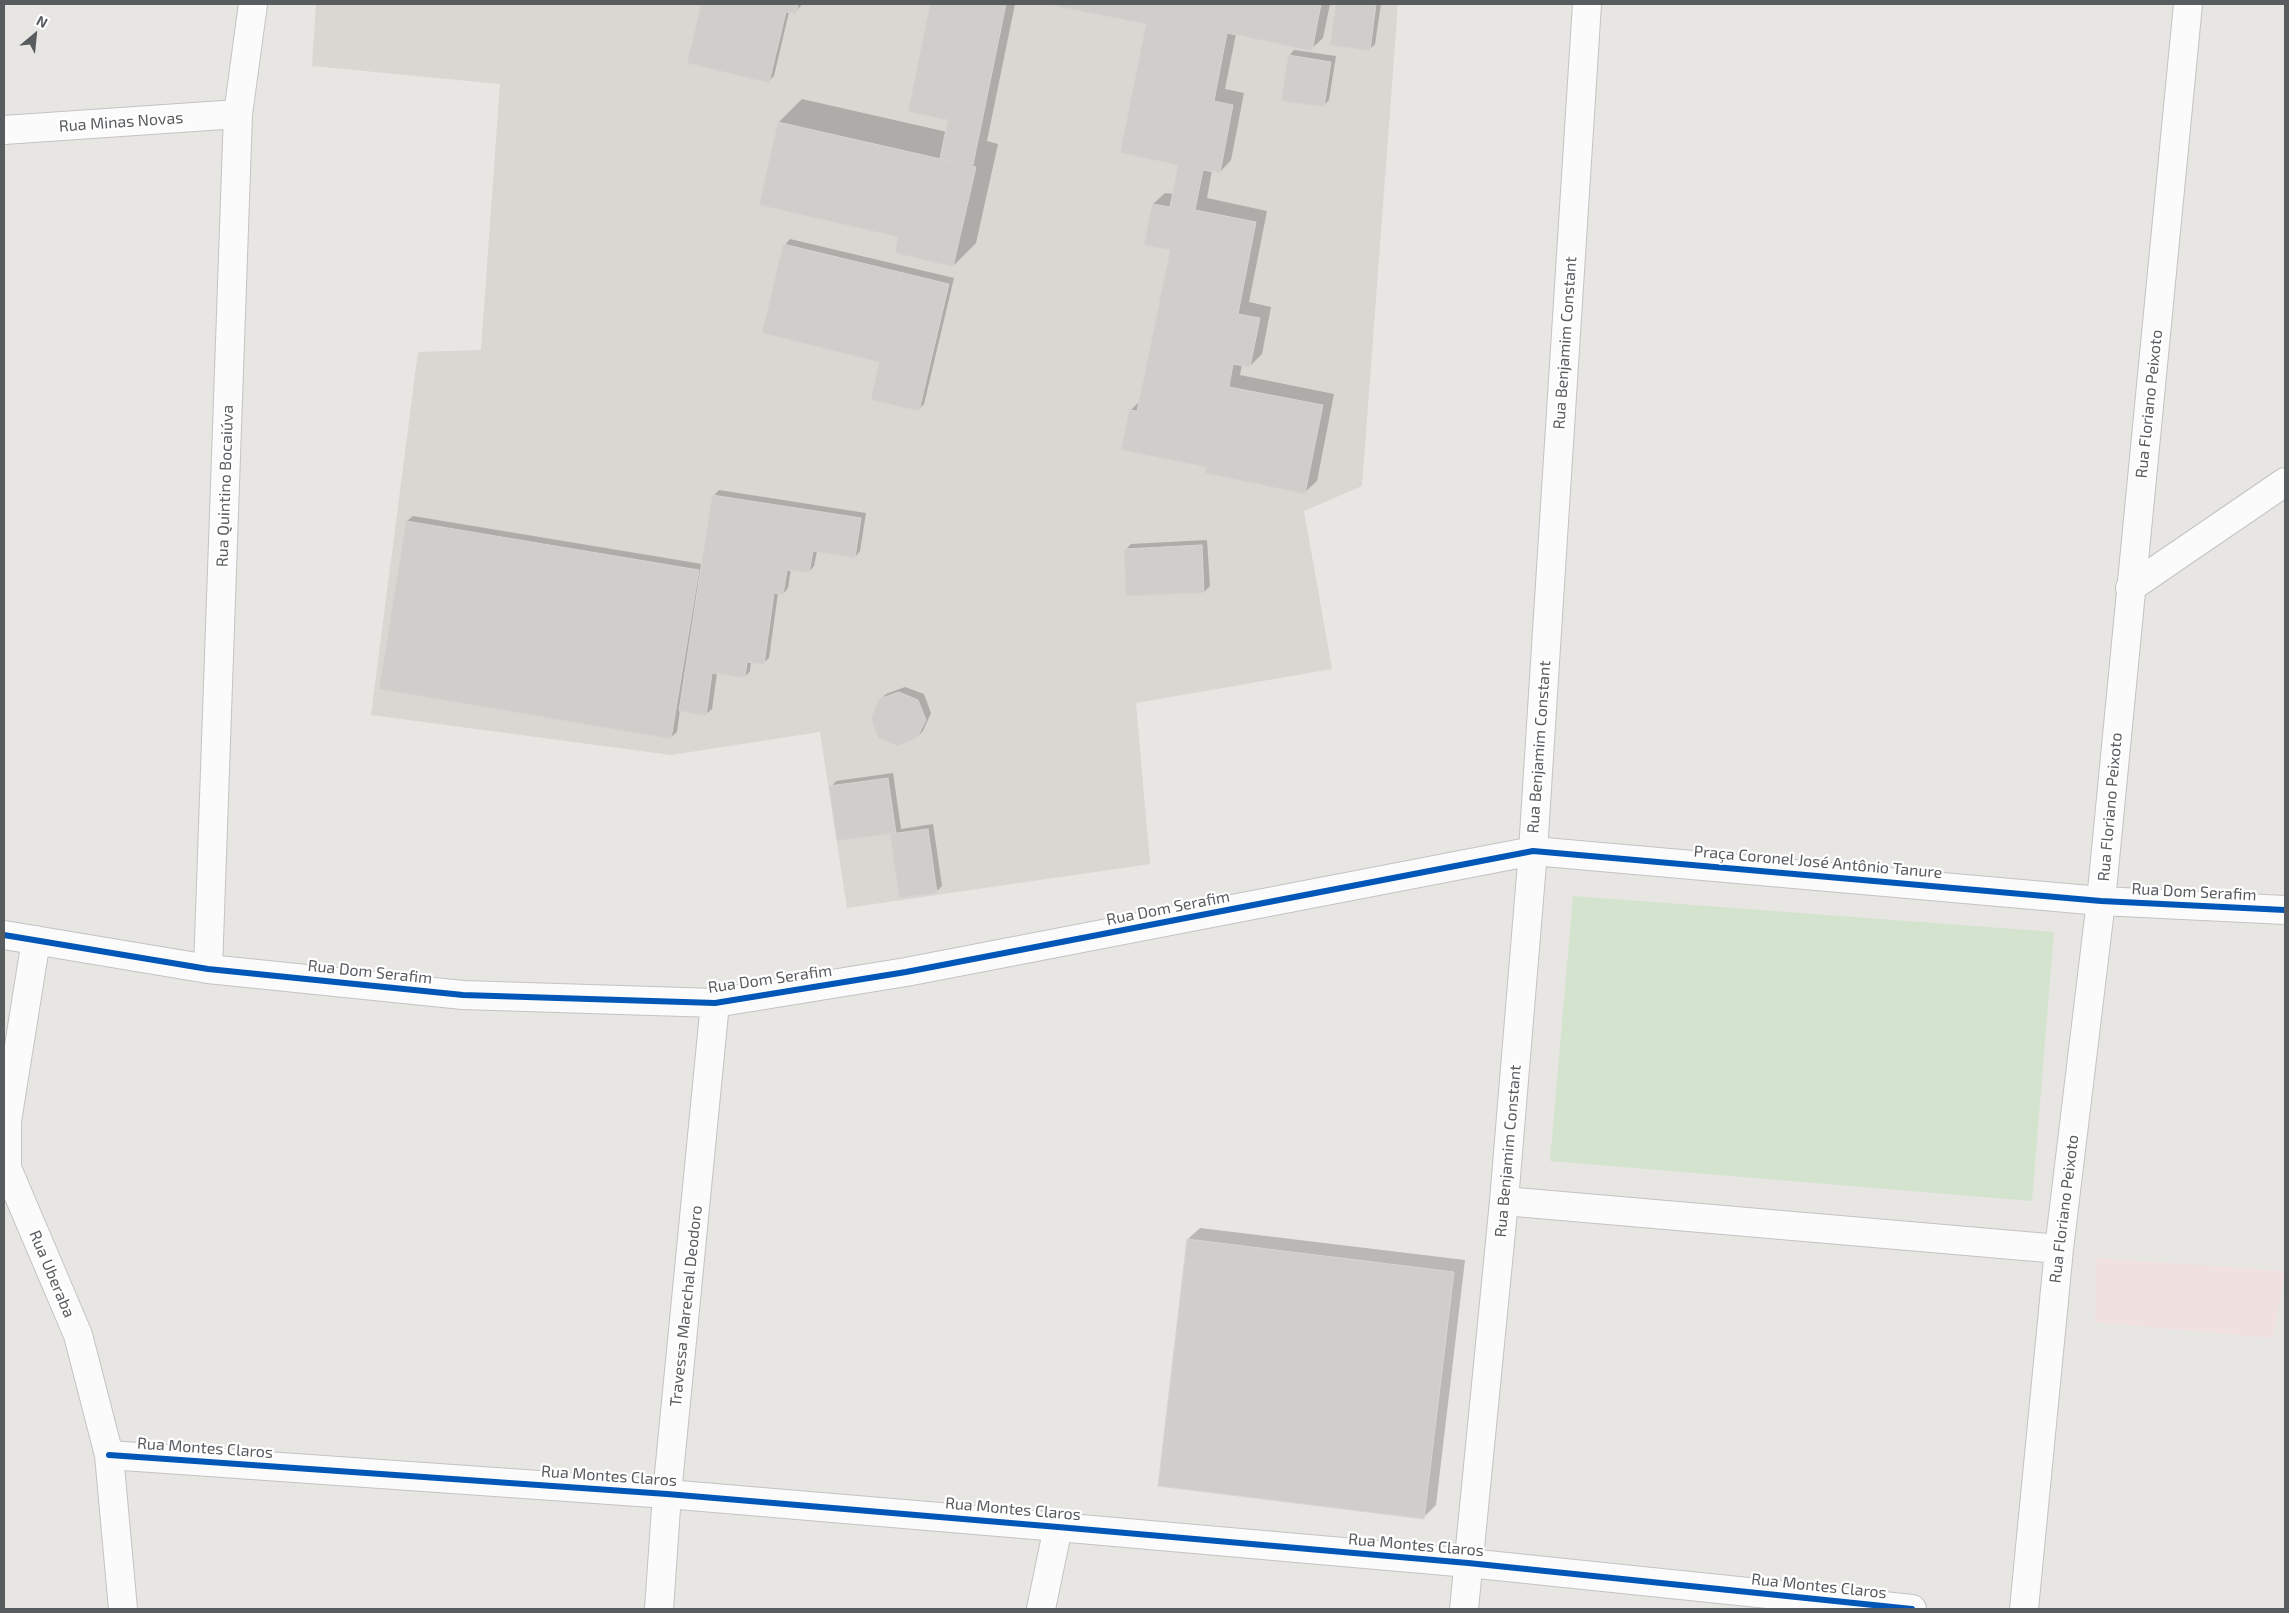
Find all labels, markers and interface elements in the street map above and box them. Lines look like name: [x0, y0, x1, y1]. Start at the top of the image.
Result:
north arrow: [10, 10, 60, 60]
text: N: [34, 11, 51, 31]
street label: Rua Minas Novas: [58, 108, 184, 136]
street label: Rua Benjamim Constant: [1549, 256, 1581, 430]
street label: Rua Floriano Peixoto: [2132, 329, 2166, 479]
street label: Rua Quintino Bocaiúva: [213, 405, 237, 567]
street label: Rua Benjamim Constant: [1523, 660, 1555, 834]
street label: Rua Floriano Peixoto: [2094, 732, 2126, 882]
street label: Praça Coronel José Antônio Tanure: [1693, 842, 1943, 882]
street label: Rua Dom Serafim: [2131, 879, 2257, 905]
street label: Rua Dom Serafim: [1105, 887, 1231, 929]
street label: Rua Dom Serafim: [307, 956, 433, 988]
street label: Rua Dom Serafim: [707, 961, 833, 997]
street label: Rua Benjamim Constant: [1491, 1064, 1525, 1238]
street label: Rua Floriano Peixoto: [2045, 1134, 2083, 1284]
street label: Travessa Marechal Deodoro: [666, 1204, 706, 1408]
street label: Rua Uberaba: [25, 1228, 79, 1320]
street label: Rua Montes Claros: [136, 1434, 274, 1462]
street label: Rua Montes Claros: [540, 1462, 678, 1490]
street label: Rua Montes Claros: [944, 1493, 1082, 1525]
street label: Rua Montes Claros: [1347, 1529, 1485, 1561]
street label: Rua Montes Claros: [1750, 1569, 1888, 1603]

